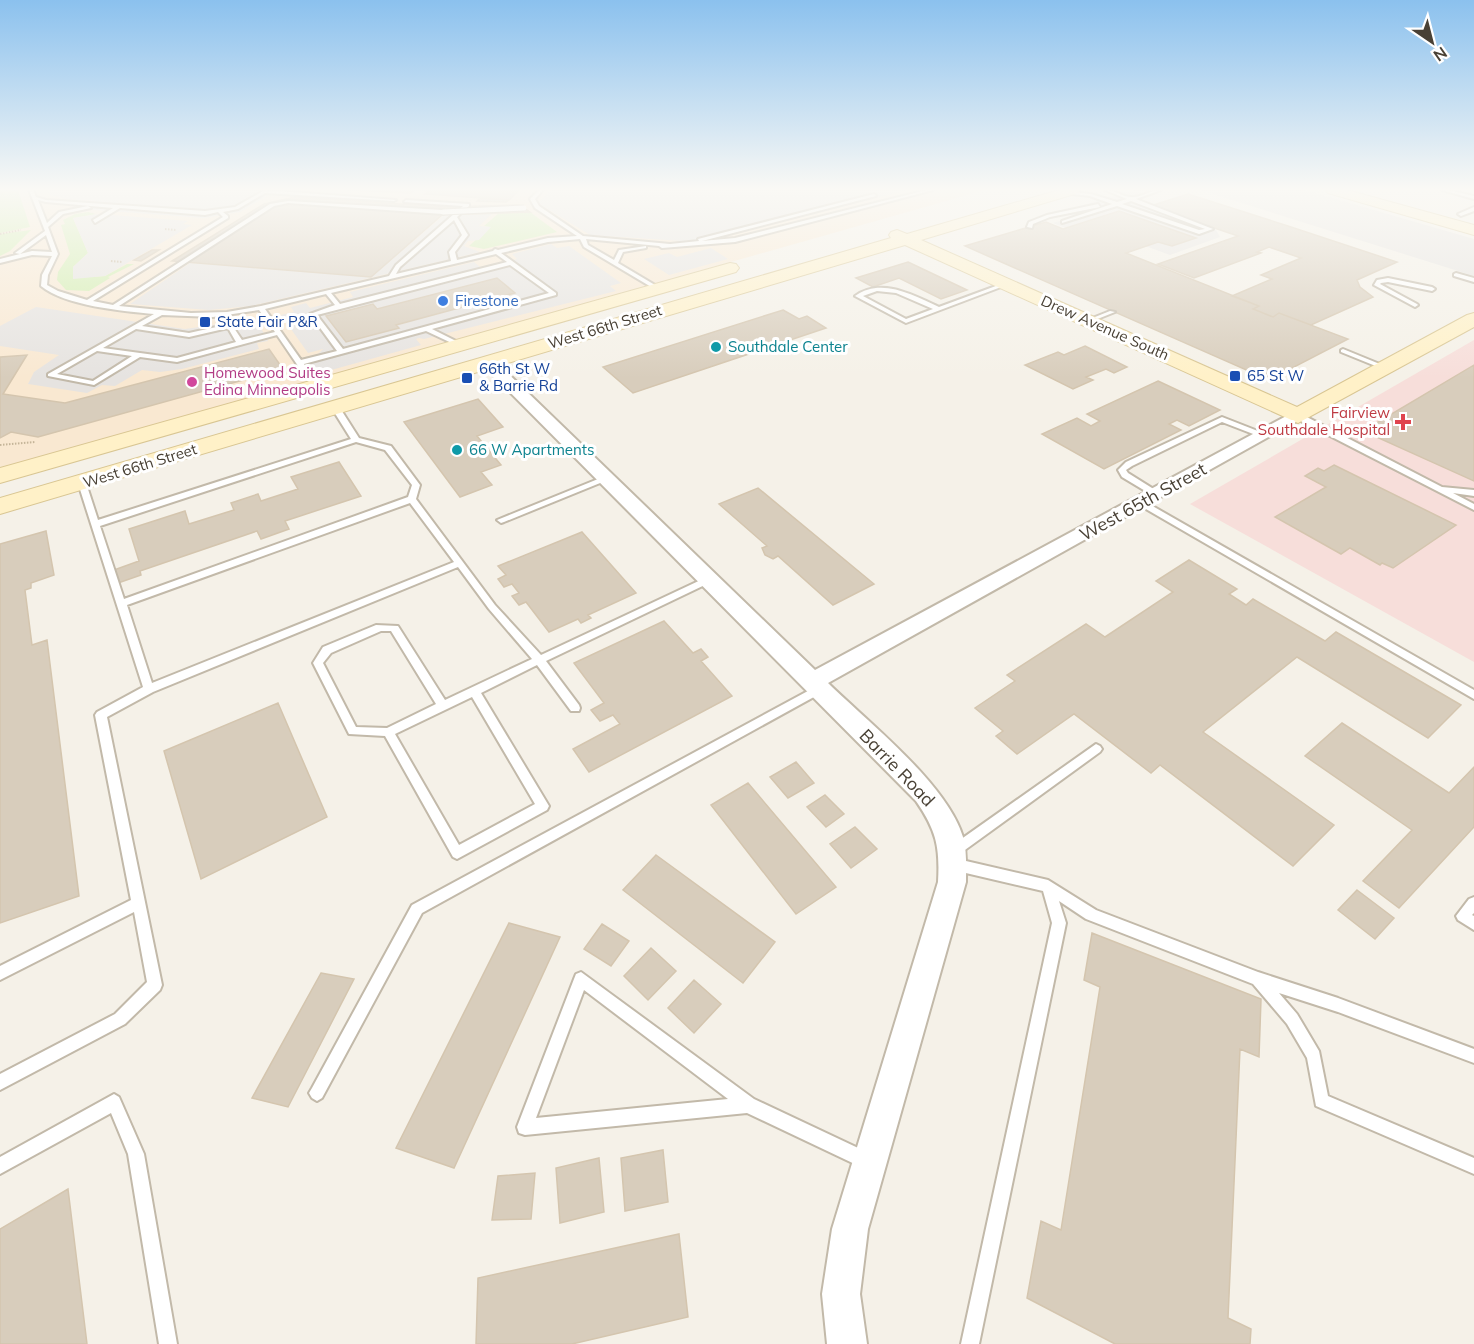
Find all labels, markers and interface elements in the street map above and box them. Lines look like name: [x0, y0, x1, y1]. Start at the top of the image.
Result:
north arrow: [1402, 12, 1462, 72]
text: N: [1430, 43, 1451, 66]
place label: Firestone: [455, 291, 519, 310]
street label: Drew Avenue South: [1038, 291, 1172, 364]
marker: Firestone: [436, 294, 450, 308]
street label: West 66th Street: [546, 300, 664, 353]
place label: State Fair P&R: [217, 312, 318, 331]
marker: State Fair P&R: [198, 315, 212, 329]
place label: Southdale Center: [728, 337, 848, 356]
marker: Southdale Center: [709, 340, 723, 354]
place label: 66th St W & Barrie Rd: [479, 359, 558, 395]
place label: Homewood Suites Edina Minneapolis: [204, 363, 331, 399]
place label: 65 St W: [1247, 366, 1304, 385]
marker: 65 St W: [1228, 369, 1242, 383]
marker: 66th St W & Barrie Rd: [460, 371, 474, 385]
marker: Homewood Suites Edina Minneapolis: [185, 375, 199, 389]
place label: Fairview Southdale Hospital: [1258, 403, 1390, 439]
marker: Fairview Southdale Hospital: [1394, 413, 1412, 431]
street label: West 66th Street: [81, 439, 199, 492]
place label: 66 W Apartments: [469, 440, 594, 459]
marker: 66 W Apartments: [450, 443, 464, 457]
street label: West 65th Street: [1075, 457, 1210, 546]
street label: Barrie Road: [855, 724, 940, 811]

